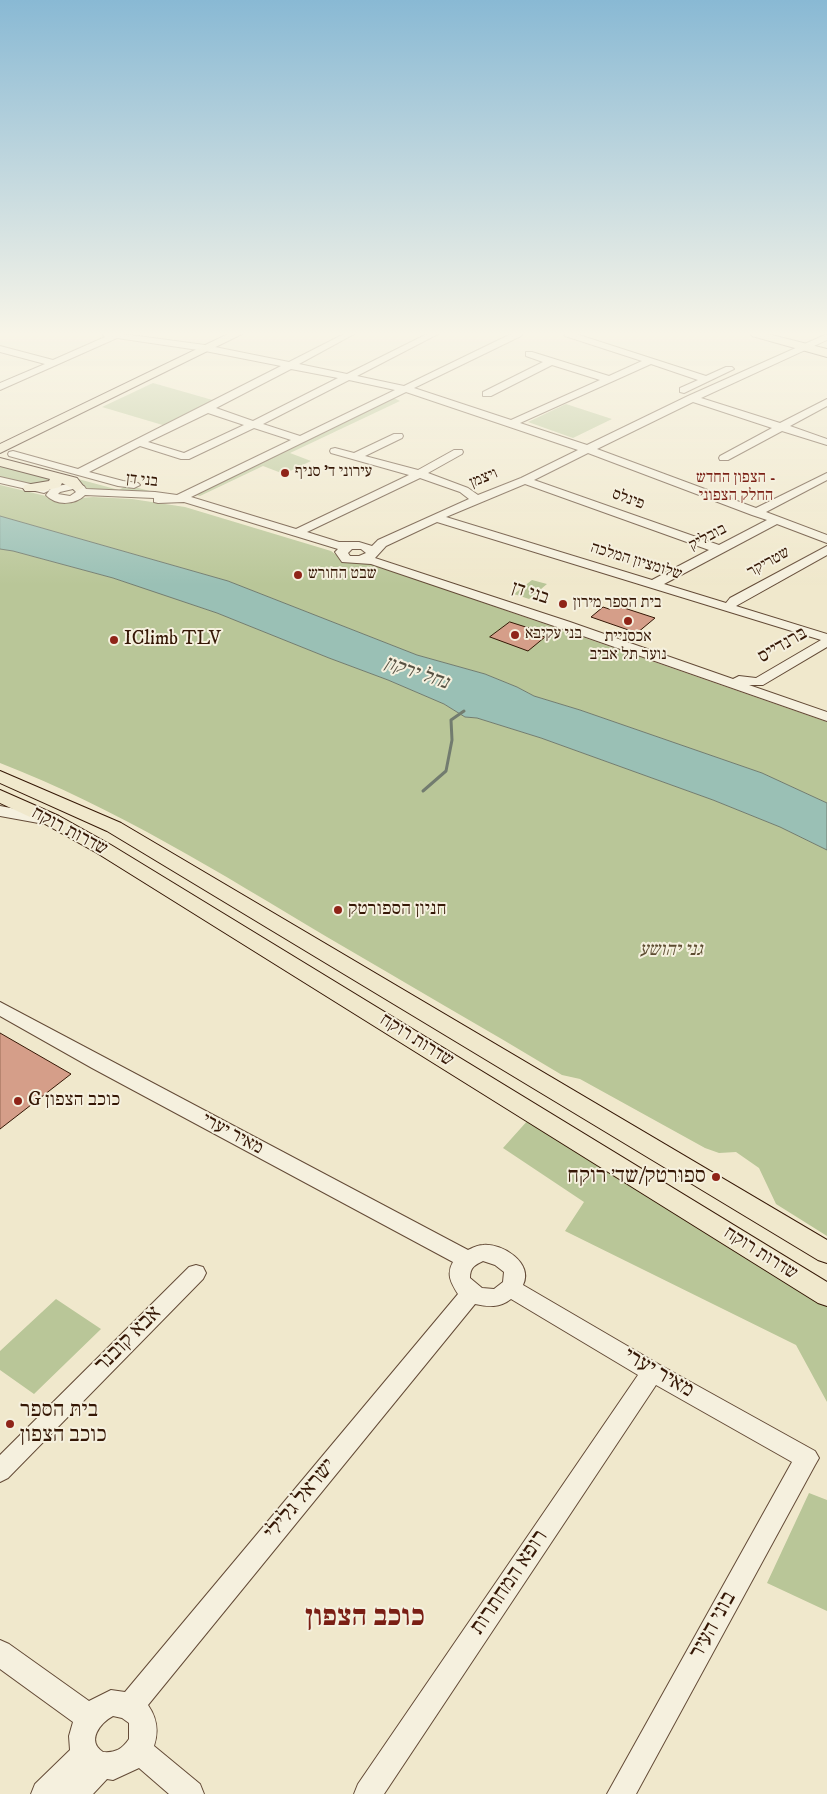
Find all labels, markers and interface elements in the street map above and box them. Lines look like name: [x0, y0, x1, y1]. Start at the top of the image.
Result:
place label: עירוני ד' סניף: [295, 463, 372, 483]
street label: ויצמן: [467, 465, 501, 493]
marker: עירוני ד' סניף: [279, 467, 291, 479]
district label: הצפון החדש - החלק הצפוני: [696, 469, 776, 507]
street label: בני דן: [125, 470, 159, 492]
street label: פינלס: [609, 485, 647, 515]
street label: בובליק: [686, 520, 730, 556]
street label: שלומציון המלכה: [588, 539, 684, 585]
street label: שטריקר: [744, 543, 794, 583]
place label: שבט החורש: [308, 565, 377, 585]
marker: שבט החורש: [292, 569, 304, 581]
street label: בני דן: [509, 577, 551, 611]
place label: בית הספר מירון: [573, 594, 662, 614]
marker: בית הספר מירון: [557, 598, 569, 610]
marker: אכסניית נוער תל אביב: [622, 615, 634, 627]
street label: ברנדייס: [754, 623, 812, 669]
place label: בני עקיבא: [525, 625, 582, 645]
place label: אכסניית נוער תל אביב: [590, 628, 666, 666]
place label: IClimb TLV: [124, 629, 221, 651]
marker: בני עקיבא: [509, 629, 521, 641]
marker: IClimb TLV: [108, 634, 120, 646]
water label: נחל ירקון: [381, 652, 451, 696]
street label: שדרות רוקח: [27, 802, 111, 862]
place label: חניון הספורטק: [348, 899, 447, 921]
marker: חניון הספורטק: [332, 904, 344, 916]
park label: גני יהושע: [639, 940, 703, 962]
street label: שדרות רוקח: [375, 1009, 457, 1073]
place label: G כוכב הצפון: [28, 1090, 120, 1112]
marker: G כוכב הצפון: [12, 1095, 24, 1107]
street label: מאיר יערי: [197, 1109, 267, 1161]
place label: ספורטק/שד׳ רוקח: [567, 1164, 706, 1190]
marker: ספורטק/שד׳ רוקח: [710, 1171, 722, 1183]
street label: שדרות רוקח: [719, 1222, 801, 1286]
street label: אבא קובנר: [90, 1301, 168, 1379]
street label: מאיר יערי: [618, 1343, 698, 1405]
place label: בית הספר כוכב הצפון: [20, 1398, 107, 1450]
marker: בית הספר כוכב הצפון: [4, 1418, 16, 1430]
street label: ישראל גלילי: [259, 1454, 343, 1546]
street label: רופא המחתרות: [465, 1526, 555, 1640]
street label: בוני העיר: [685, 1588, 743, 1664]
district label: כוכב הצפון: [305, 1602, 425, 1636]

